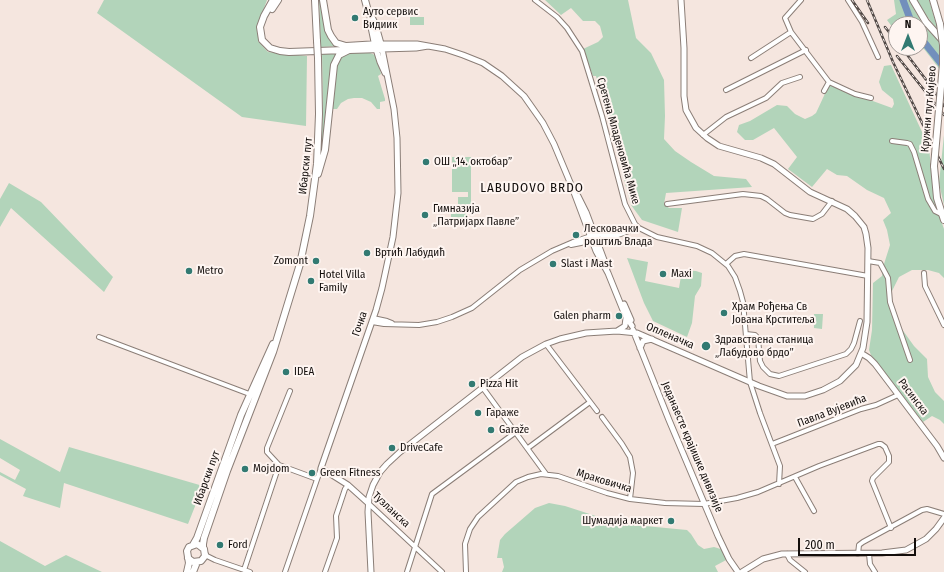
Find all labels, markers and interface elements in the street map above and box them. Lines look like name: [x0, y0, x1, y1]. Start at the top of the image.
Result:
place label: Ауто сервис Видиик: [363, 5, 418, 31]
marker: Ауто сервис Видиик: [350, 13, 360, 23]
north arrow: [888, 16, 928, 56]
text: N: [905, 18, 911, 31]
street label: Кружни пут Кијево: [919, 65, 939, 153]
street label: Сретена Младеновића Мике: [594, 76, 642, 206]
street label: Ибарски пут: [296, 137, 316, 195]
place label: ОШ „14. октобар”: [434, 155, 512, 169]
marker: ОШ „14. октобар”: [421, 157, 431, 167]
district label: LABUDOVO BRDO: [480, 180, 584, 196]
place label: Гимназија „Патријарх Павле”: [433, 202, 519, 228]
marker: Гимназија „Патријарх Павле”: [420, 210, 430, 220]
place label: Лесковачки роштиљ Влада: [584, 222, 652, 248]
marker: Лесковачки роштиљ Влада: [571, 230, 581, 240]
place label: Вртић Лабудић: [375, 246, 445, 260]
marker: Вртић Лабудић: [362, 248, 372, 258]
place label: Zomont: [274, 254, 308, 268]
marker: Zomont: [311, 256, 321, 266]
place label: Slast i Mast: [561, 257, 612, 271]
marker: Slast i Mast: [548, 259, 558, 269]
place label: Metro: [197, 264, 223, 278]
marker: Metro: [184, 266, 194, 276]
place label: Maxi: [671, 267, 692, 281]
place label: Hotel Villa Family: [319, 268, 365, 294]
marker: Maxi: [658, 269, 668, 279]
marker: Hotel Villa Family: [306, 276, 316, 286]
place label: Храм Рођења Св Јована Крститеља: [732, 300, 815, 326]
marker: Храм Рођења Св Јована Крститеља: [719, 308, 729, 318]
place label: Galen pharm: [553, 309, 611, 323]
street label: Гочка: [350, 310, 370, 338]
marker: Galen pharm: [614, 311, 624, 321]
street label: Опленачка: [644, 320, 696, 352]
place label: Здравствена станица „Лабудово брдо”: [715, 333, 813, 359]
marker: Здравствена станица „Лабудово брдо”: [700, 340, 712, 352]
place label: IDEA: [294, 365, 314, 379]
marker: IDEA: [281, 367, 291, 377]
street label: Расинска: [895, 376, 931, 418]
place label: Pizza Hit: [480, 377, 518, 391]
marker: Pizza Hit: [467, 379, 477, 389]
street label: Једанаесте крајишке дивизије: [658, 380, 726, 514]
street label: Павла Вујевића: [796, 392, 868, 430]
place label: Гараже: [486, 406, 519, 420]
marker: Гараже: [473, 408, 483, 418]
place label: Garaže: [499, 423, 529, 437]
marker: Garaže: [486, 425, 496, 435]
place label: DriveCafe: [400, 441, 443, 455]
marker: DriveCafe: [387, 443, 397, 453]
street label: Ибарски пут: [191, 449, 223, 507]
place label: Mojdom: [253, 462, 290, 476]
marker: Mojdom: [240, 464, 250, 474]
place label: Green Fitness: [320, 466, 380, 480]
street label: Мраковичка: [575, 466, 633, 496]
marker: Green Fitness: [307, 468, 317, 478]
street label: Тузланска: [370, 489, 412, 531]
place label: Шумадија маркет: [582, 514, 663, 528]
marker: Шумадија маркет: [666, 516, 676, 526]
scale bar: [800, 530, 918, 556]
place label: Ford: [228, 538, 248, 552]
text: 200 m: [805, 538, 835, 552]
marker: Ford: [215, 540, 225, 550]

